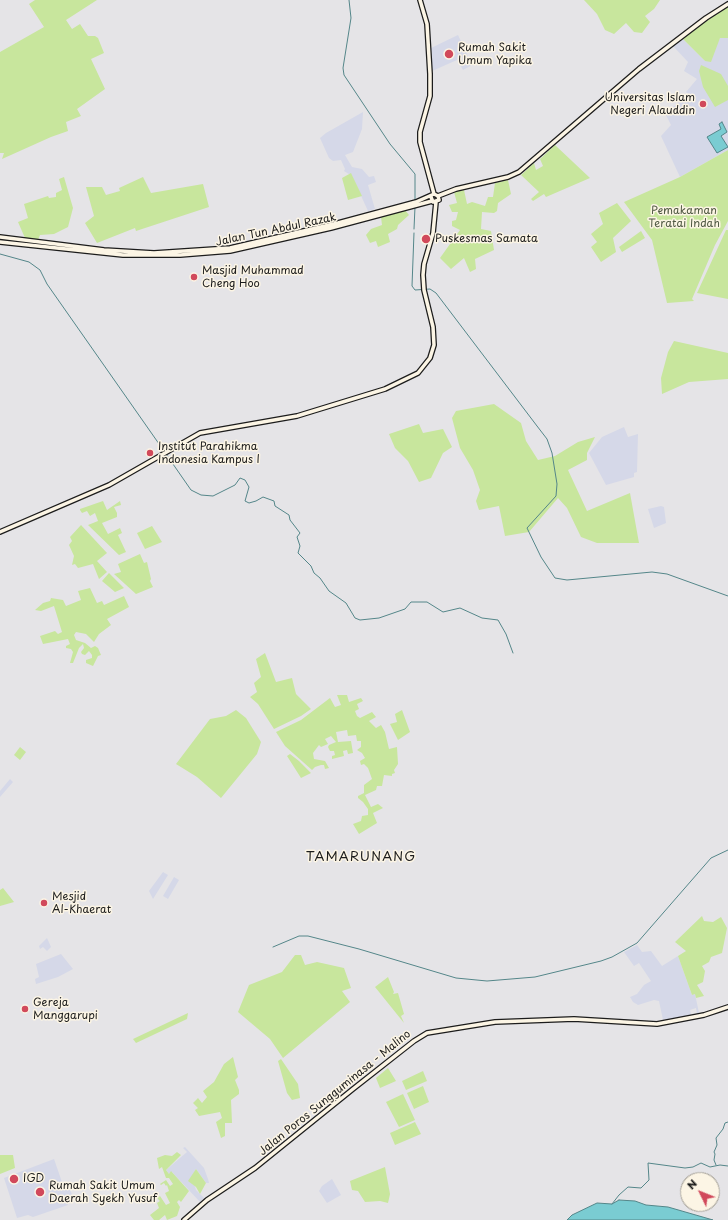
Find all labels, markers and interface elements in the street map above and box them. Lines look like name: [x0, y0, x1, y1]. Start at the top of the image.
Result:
place label: Rumah Sakit Umum Yapika: [458, 41, 532, 67]
marker: Rumah Sakit Umum Yapika: [443, 48, 455, 60]
place label: Universitas Islam Negeri Alauddin: [604, 91, 695, 117]
marker: Universitas Islam Negeri Alauddin: [698, 99, 708, 109]
park label: Pemakaman Teratai Indah: [648, 204, 720, 230]
street label: Jalan Tun Abdul Razak: [215, 211, 337, 249]
place label: Puskesmas Samata: [435, 232, 538, 246]
marker: Puskesmas Samata: [420, 233, 432, 245]
place label: Masjid Muhammad Cheng Hoo: [202, 264, 304, 290]
marker: Masjid Muhammad Cheng Hoo: [189, 272, 199, 282]
place label: Institut Parahikma Indonesia Kampus I: [158, 440, 260, 466]
marker: Institut Parahikma Indonesia Kampus I: [145, 448, 155, 458]
district label: TAMARUNANG: [306, 849, 416, 865]
place label: Mesjid Al-Khaerat: [52, 890, 111, 916]
marker: Mesjid Al-Khaerat: [39, 898, 49, 908]
place label: Gereja Manggarupi: [33, 996, 98, 1022]
marker: Gereja Manggarupi: [20, 1004, 30, 1014]
street label: Jalan Poros Sungguminasa - Malino: [256, 1028, 414, 1158]
place label: IGD: [23, 1172, 44, 1186]
north arrow: [680, 1172, 720, 1212]
marker: IGD: [8, 1173, 20, 1185]
text: N: [682, 1175, 701, 1193]
place label: Rumah Sakit Umum Daerah Syekh Yusuf: [49, 1179, 157, 1205]
marker: Rumah Sakit Umum Daerah Syekh Yusuf: [34, 1186, 46, 1198]

